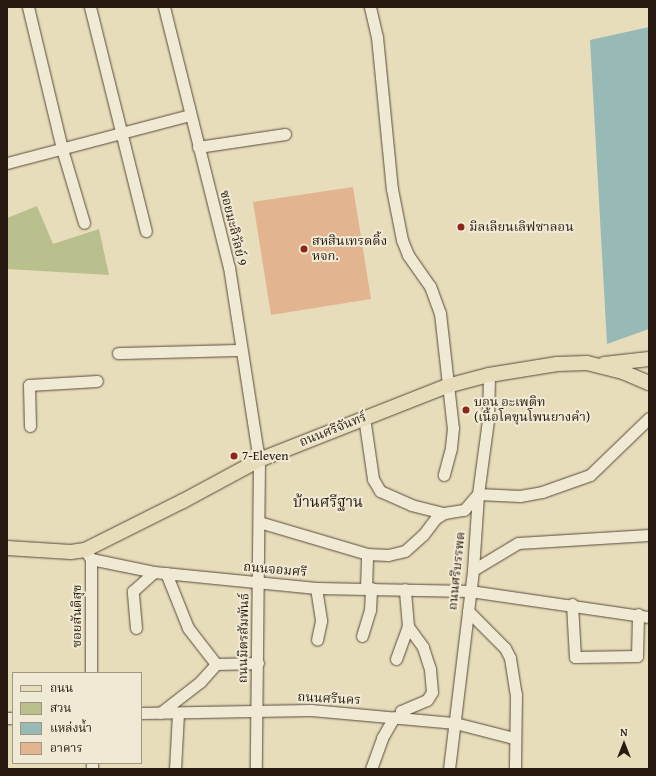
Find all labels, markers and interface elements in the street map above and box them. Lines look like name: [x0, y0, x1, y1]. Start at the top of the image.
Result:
street label: ซอยมะลิวัลย์ 9: [216, 189, 250, 267]
place label: มิลเลียนเลิฟซาลอน: [469, 219, 574, 235]
marker: มิลเลียนเลิฟซาลอน: [456, 222, 466, 232]
place label: สหสินเทรดดิ้ง หจก.: [312, 234, 387, 265]
marker: สหสินเทรดดิ้ง หจก.: [299, 244, 309, 254]
place label: บอน อะเพติท (เนื้อโคขุนโพนยางคำ): [474, 395, 590, 426]
marker: บอน อะเพติท (เนื้อโคขุนโพนยางคำ): [461, 405, 471, 415]
street label: ถนนศรีจันทร์: [297, 409, 369, 451]
place label: 7-Eleven: [242, 448, 289, 464]
marker: 7-Eleven: [229, 451, 239, 461]
district label: บ้านศรีฐาน: [293, 493, 363, 511]
street label: ถนนศรีบรรพด: [445, 531, 469, 611]
street label: ถนนจอมศรี: [243, 559, 307, 581]
street label: ซอยสันติสุข: [69, 584, 85, 648]
street label: ถนนมิตรสัมพันธ์: [235, 593, 253, 683]
legend: [12, 672, 142, 764]
text: ถนน: [50, 679, 73, 696]
street label: ถนนศรีนคร: [297, 690, 361, 708]
text: สวน: [50, 699, 71, 716]
text: แหล่งน้ำ: [50, 719, 92, 736]
north arrow: [604, 724, 644, 764]
text: N: [620, 724, 628, 740]
text: อาคาร: [50, 739, 82, 756]

